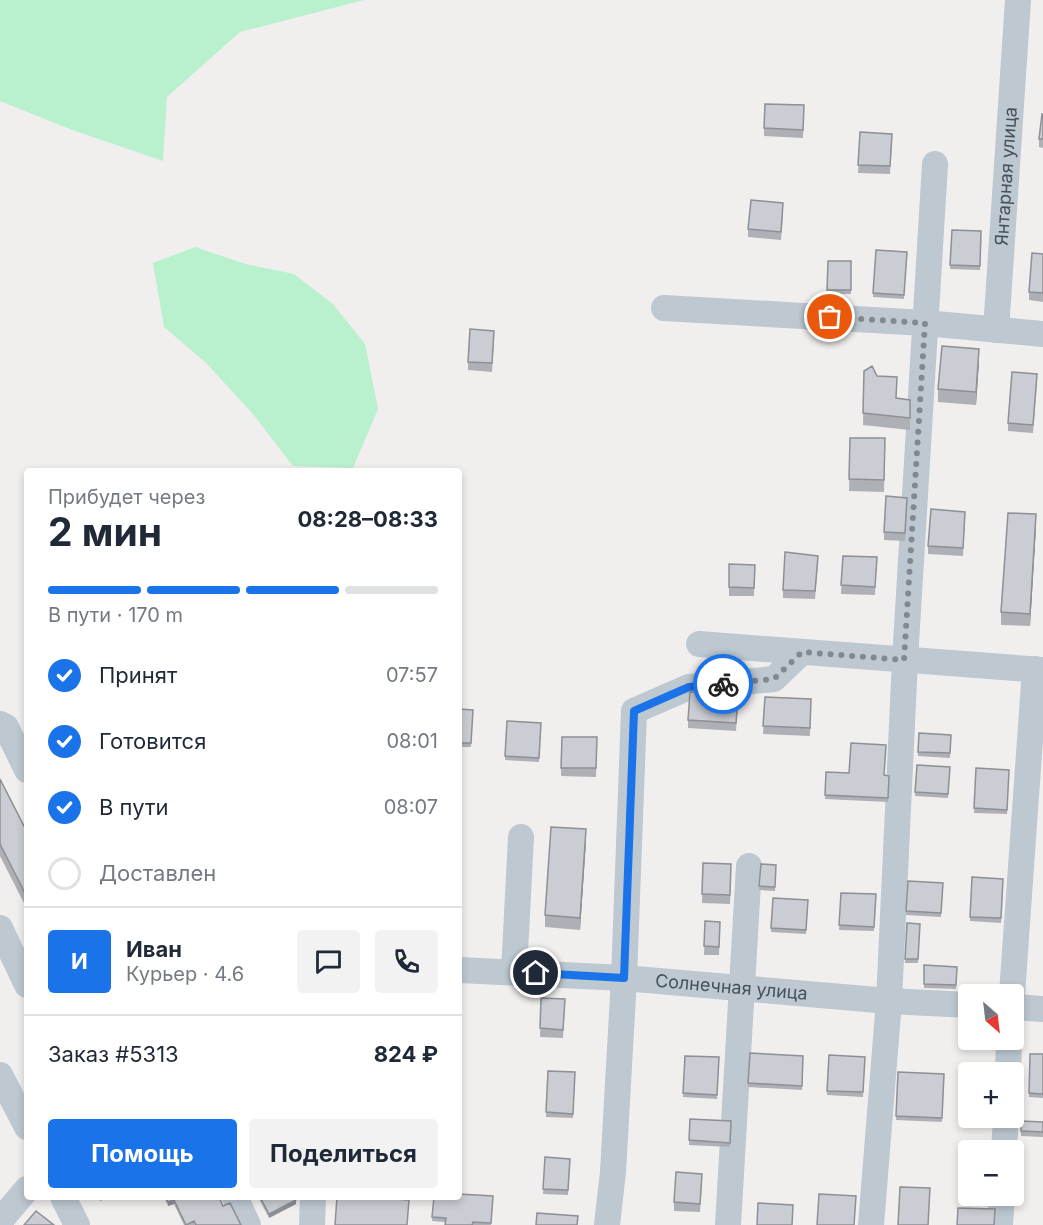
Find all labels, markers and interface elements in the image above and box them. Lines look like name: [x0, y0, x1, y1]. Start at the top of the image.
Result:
street label: Янтарная улица: [991, 106, 1021, 246]
pin: [804, 291, 855, 342]
icon: bag: [813, 300, 846, 333]
text: Прибудет через: [48, 485, 205, 509]
text: 08:28–08:33: [297, 506, 438, 532]
text: 2 мин: [48, 508, 162, 555]
text: В пути · 170 m: [48, 603, 183, 627]
courier: [693, 654, 753, 714]
icon: check: [48, 659, 81, 692]
text: Принят: [99, 662, 177, 688]
text: 07:57: [386, 663, 438, 687]
icon: bike: [707, 668, 740, 701]
icon: check: [48, 725, 81, 758]
text: Готовится: [99, 728, 206, 754]
text: 08:01: [386, 729, 438, 753]
icon: check: [48, 791, 81, 824]
text: В пути: [99, 794, 168, 820]
text: 08:07: [384, 795, 438, 819]
text: Доставлен: [99, 860, 216, 886]
button: chat: [297, 930, 360, 993]
button: phone: [375, 930, 438, 993]
text: Иван: [126, 936, 182, 962]
pin: [510, 947, 561, 998]
text: И: [71, 948, 88, 974]
icon: home: [519, 956, 552, 989]
text: Курьер · 4.6: [126, 962, 244, 986]
street label: Солнечная улица: [654, 970, 809, 1004]
north arrow: [958, 984, 1024, 1050]
map controls: [958, 984, 1024, 1206]
text: Заказ #5313: [48, 1041, 179, 1067]
text: 824 ₽: [374, 1041, 438, 1067]
button: +: [958, 1062, 1024, 1128]
button: Помощь: [48, 1119, 237, 1188]
button: Поделиться: [249, 1119, 438, 1188]
button: −: [958, 1140, 1024, 1206]

